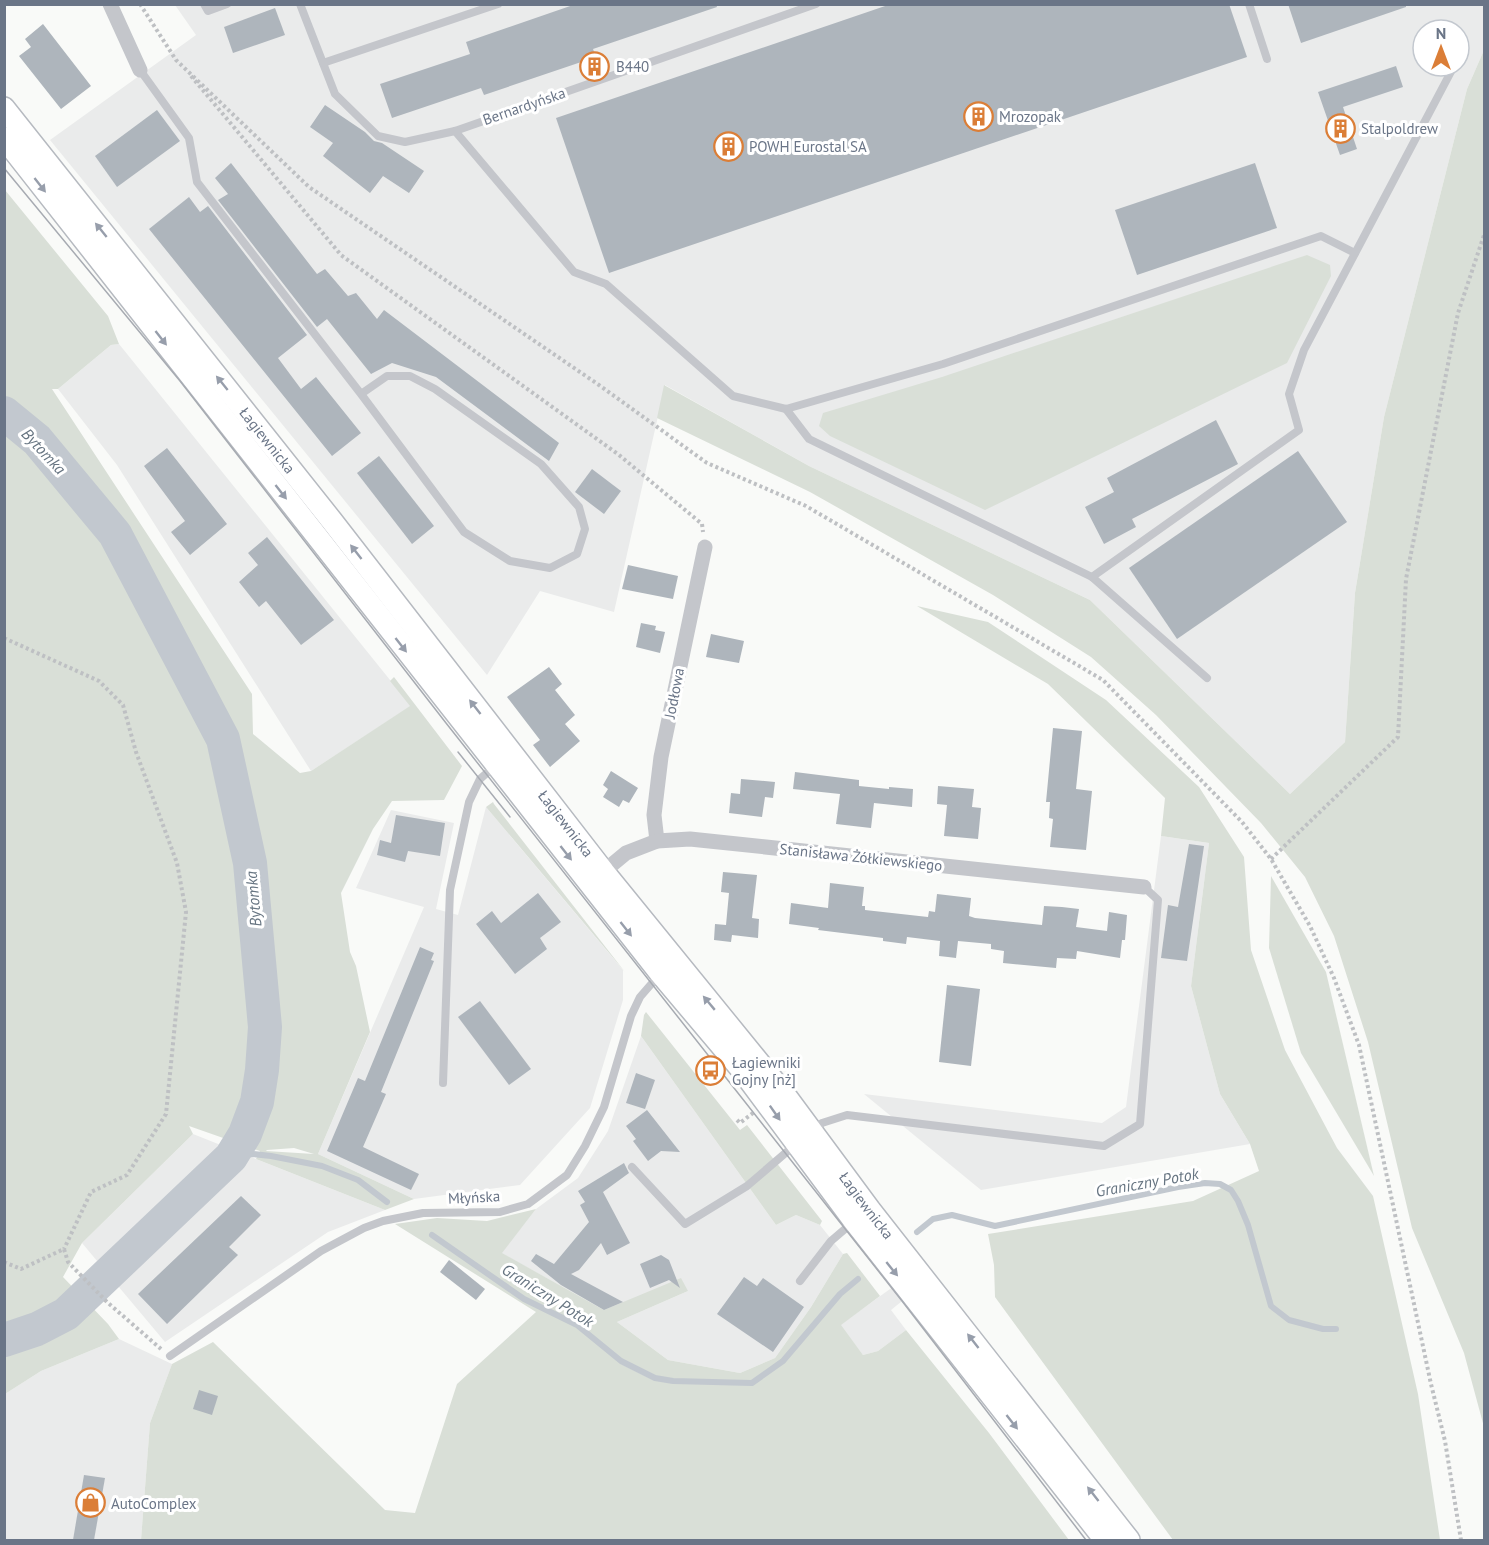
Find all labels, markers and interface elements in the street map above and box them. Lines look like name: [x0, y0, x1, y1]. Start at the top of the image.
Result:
north arrow: [1411, 18, 1471, 78]
text: N: [1436, 23, 1446, 43]
building icon: B440: [579, 50, 611, 82]
place label: B440: [616, 57, 649, 76]
street label: Bernardyńska: [480, 83, 568, 129]
building icon: Mrozopak: [962, 100, 994, 132]
place label: Mrozopak: [999, 107, 1062, 126]
building icon: Stalpoldrew: [1324, 112, 1356, 144]
place label: Stalpoldrew: [1361, 119, 1438, 138]
building icon: POWH Eurostal SA: [712, 130, 744, 162]
place label: POWH Eurostal SA: [749, 137, 867, 156]
one-way arrow: [34, 177, 46, 192]
one-way arrow: [94, 222, 107, 238]
one-way arrow: [154, 330, 167, 346]
one-way arrow: [217, 375, 229, 390]
street label: Łagiewnicka: [236, 403, 300, 477]
water label: Bytomka: [18, 424, 70, 478]
one-way arrow: [274, 484, 286, 499]
one-way arrow: [350, 544, 363, 560]
one-way arrow: [395, 637, 408, 653]
street label: Jodłowa: [660, 666, 688, 721]
one-way arrow: [470, 699, 482, 714]
street label: Łagiewnicka: [535, 786, 598, 861]
street label: Stanisława Żółkiewskiego: [779, 839, 943, 875]
one-way arrow: [559, 845, 572, 861]
water label: Bytomka: [241, 870, 265, 928]
one-way arrow: [619, 921, 632, 937]
one-way arrow: [703, 995, 716, 1011]
place label: Łagiewniki Gojny [nż]: [732, 1053, 801, 1089]
bus stop icon: Łagiewniki Gojny [nż]: [695, 1055, 727, 1087]
one-way arrow: [769, 1105, 781, 1121]
water label: Graniczny Potok: [1094, 1163, 1201, 1201]
street label: Łagiewnicka: [835, 1168, 898, 1243]
street label: Młyńska: [447, 1186, 501, 1208]
water label: Graniczny Potok: [498, 1259, 598, 1332]
one-way arrow: [886, 1261, 899, 1277]
one-way arrow: [966, 1333, 979, 1349]
one-way arrow: [1006, 1415, 1018, 1430]
shop icon: AutoComplex: [74, 1487, 106, 1519]
one-way arrow: [1088, 1487, 1100, 1502]
place label: AutoComplex: [111, 1494, 197, 1513]

